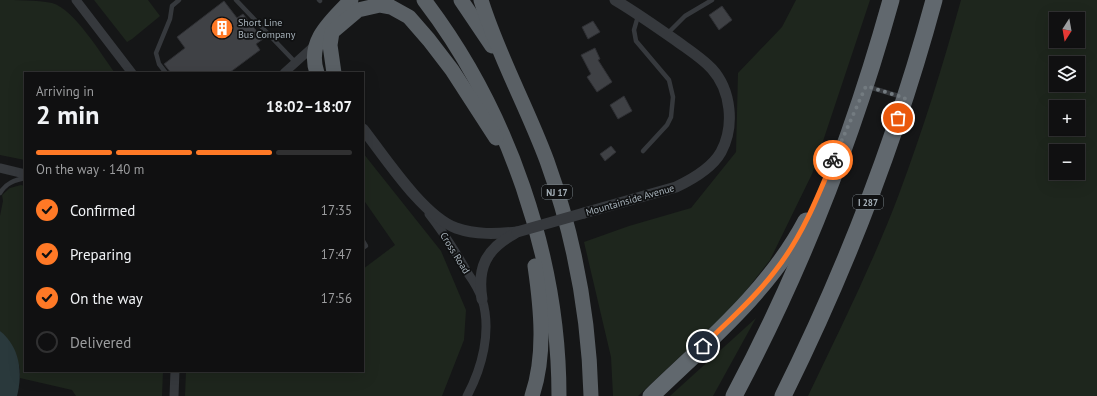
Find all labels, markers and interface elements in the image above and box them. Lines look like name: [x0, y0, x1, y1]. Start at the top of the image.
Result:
north arrow: [1049, 12, 1085, 48]
map controls: [1049, 12, 1085, 180]
building icon: Short Line Bus Company: [209, 15, 235, 41]
place label: Short Line Bus Company: [238, 16, 296, 41]
button: layers: [1049, 56, 1085, 92]
text: Arriving in: [36, 83, 94, 100]
text: 18:02–18:07: [266, 97, 352, 116]
text: 2 min: [36, 98, 99, 131]
button: +: [1049, 100, 1085, 136]
pin: [881, 101, 915, 135]
icon: bag: [887, 107, 909, 129]
courier: [813, 140, 853, 180]
button: −: [1049, 144, 1085, 180]
icon: bike: [822, 149, 844, 171]
text: On the way · 140 m: [36, 161, 144, 178]
street label: Mountainside Avenue: [584, 181, 676, 219]
road number: NJ 17: [542, 185, 572, 199]
road number: I 287: [853, 195, 883, 209]
icon: check: [36, 199, 58, 221]
text: Confirmed: [70, 201, 135, 220]
text: 17:35: [321, 202, 352, 219]
street label: Cross Road: [437, 230, 473, 276]
icon: check: [36, 243, 58, 265]
text: Preparing: [70, 245, 132, 264]
text: 17:47: [321, 246, 352, 263]
icon: check: [36, 287, 58, 309]
text: On the way: [70, 289, 143, 308]
text: 17:56: [321, 290, 352, 307]
pin: [686, 329, 720, 363]
text: Delivered: [70, 333, 131, 352]
icon: home: [692, 335, 714, 357]

